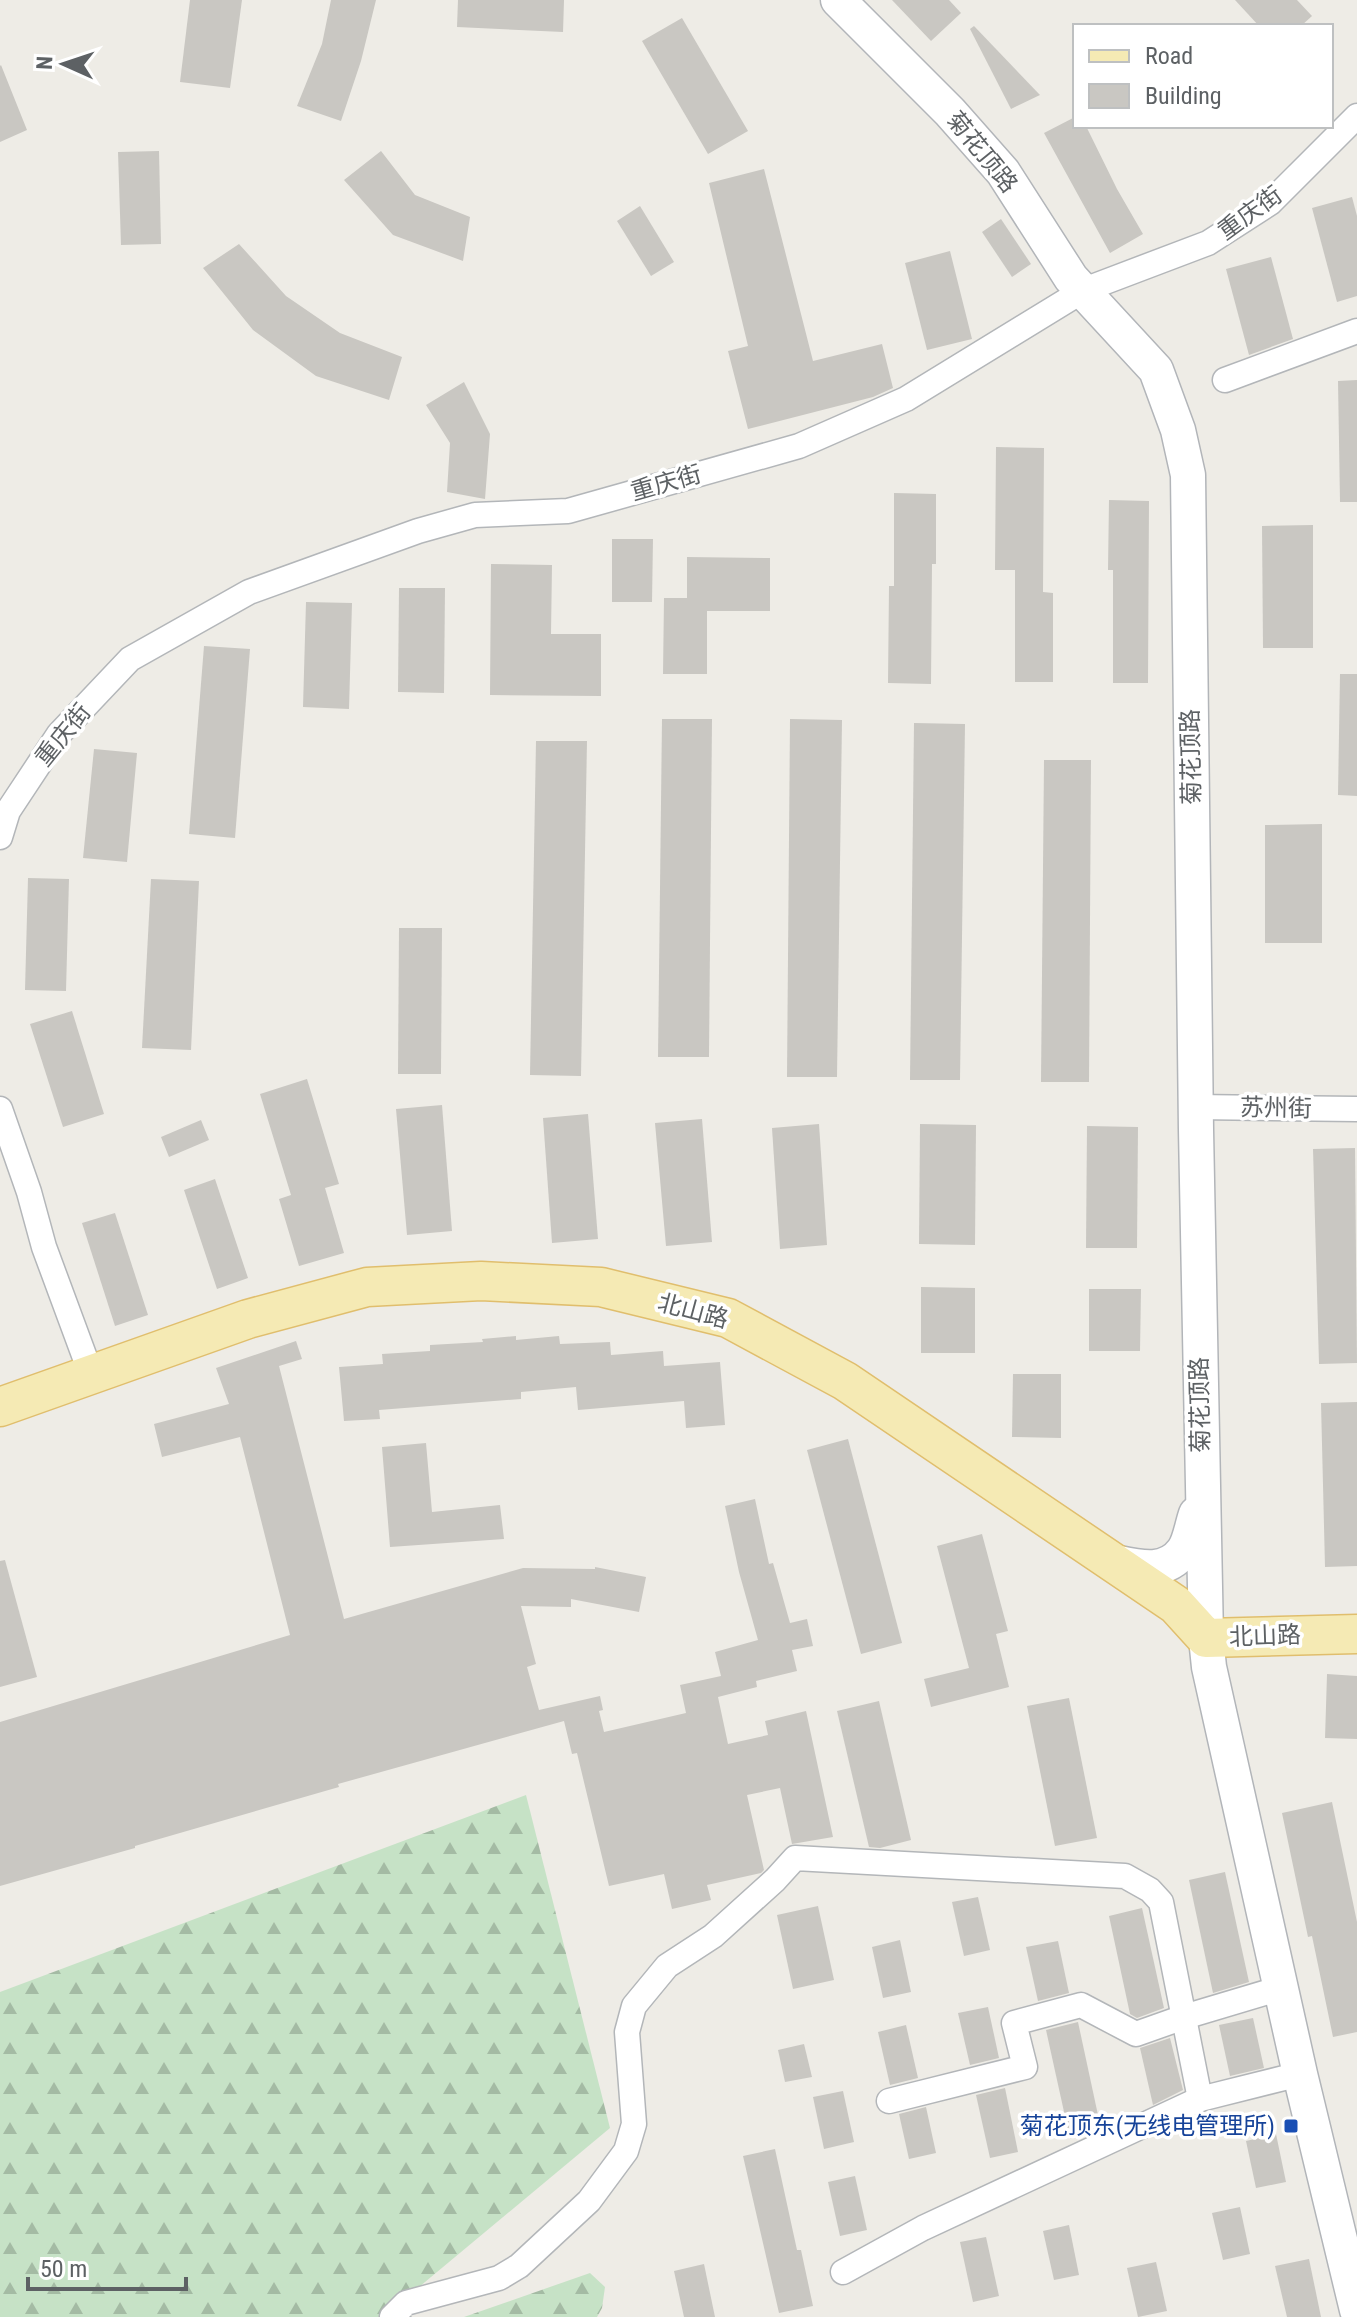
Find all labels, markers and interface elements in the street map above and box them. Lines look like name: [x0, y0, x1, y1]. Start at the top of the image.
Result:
north arrow: [24, 24, 104, 104]
legend: [1073, 24, 1333, 128]
text: Road: [1145, 42, 1193, 70]
text: N: [32, 56, 57, 70]
text: Building: [1145, 82, 1222, 110]
street label: 菊花顶路: [941, 106, 1023, 198]
street label: 重庆街: [1213, 181, 1287, 245]
street label: 重庆街: [628, 460, 704, 506]
street label: 重庆街: [29, 698, 97, 772]
street label: 菊花顶路: [1176, 709, 1206, 805]
street label: 苏州街: [1240, 1093, 1312, 1123]
street label: 北山路: [655, 1288, 731, 1334]
street label: 菊花顶路: [1185, 1357, 1215, 1453]
street label: 北山路: [1229, 1621, 1301, 1651]
place label: 菊花顶东(无线电管理所): [1020, 2112, 1275, 2140]
marker: 菊花顶东(无线电管理所): [1282, 2117, 1300, 2135]
scale bar: [28, 2241, 186, 2291]
text: 50 m: [40, 2255, 87, 2283]

